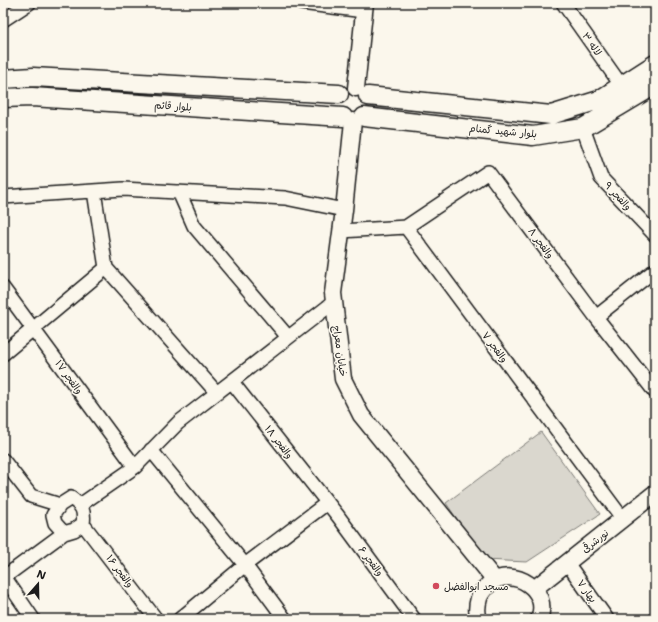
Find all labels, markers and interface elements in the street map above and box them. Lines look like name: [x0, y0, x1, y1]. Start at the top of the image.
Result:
street label: لاله ۳: [579, 30, 605, 58]
street label: بلوار قائم: [154, 98, 192, 115]
street label: بلوار شهید گمنام: [468, 122, 538, 142]
street label: والفجر ۹: [601, 179, 635, 213]
street label: والفجر ۸: [525, 225, 557, 261]
street label: خیابان معراج: [329, 325, 350, 378]
street label: والفجر ۷: [479, 329, 511, 365]
street label: والفجر ۱۷: [52, 357, 86, 397]
street label: والفجر ۱۸: [262, 423, 296, 461]
street label: نورشرقی: [579, 526, 611, 556]
street label: والفجر ۶: [356, 543, 386, 579]
street label: والفجر ۱۶: [103, 552, 137, 590]
north arrow: [18, 564, 58, 604]
text: N: [35, 567, 48, 584]
street label: بهار ۷: [574, 577, 600, 605]
place label: مسجد ابوالفضل: [444, 580, 509, 593]
marker: مسجد ابوالفضل: [431, 581, 441, 591]

